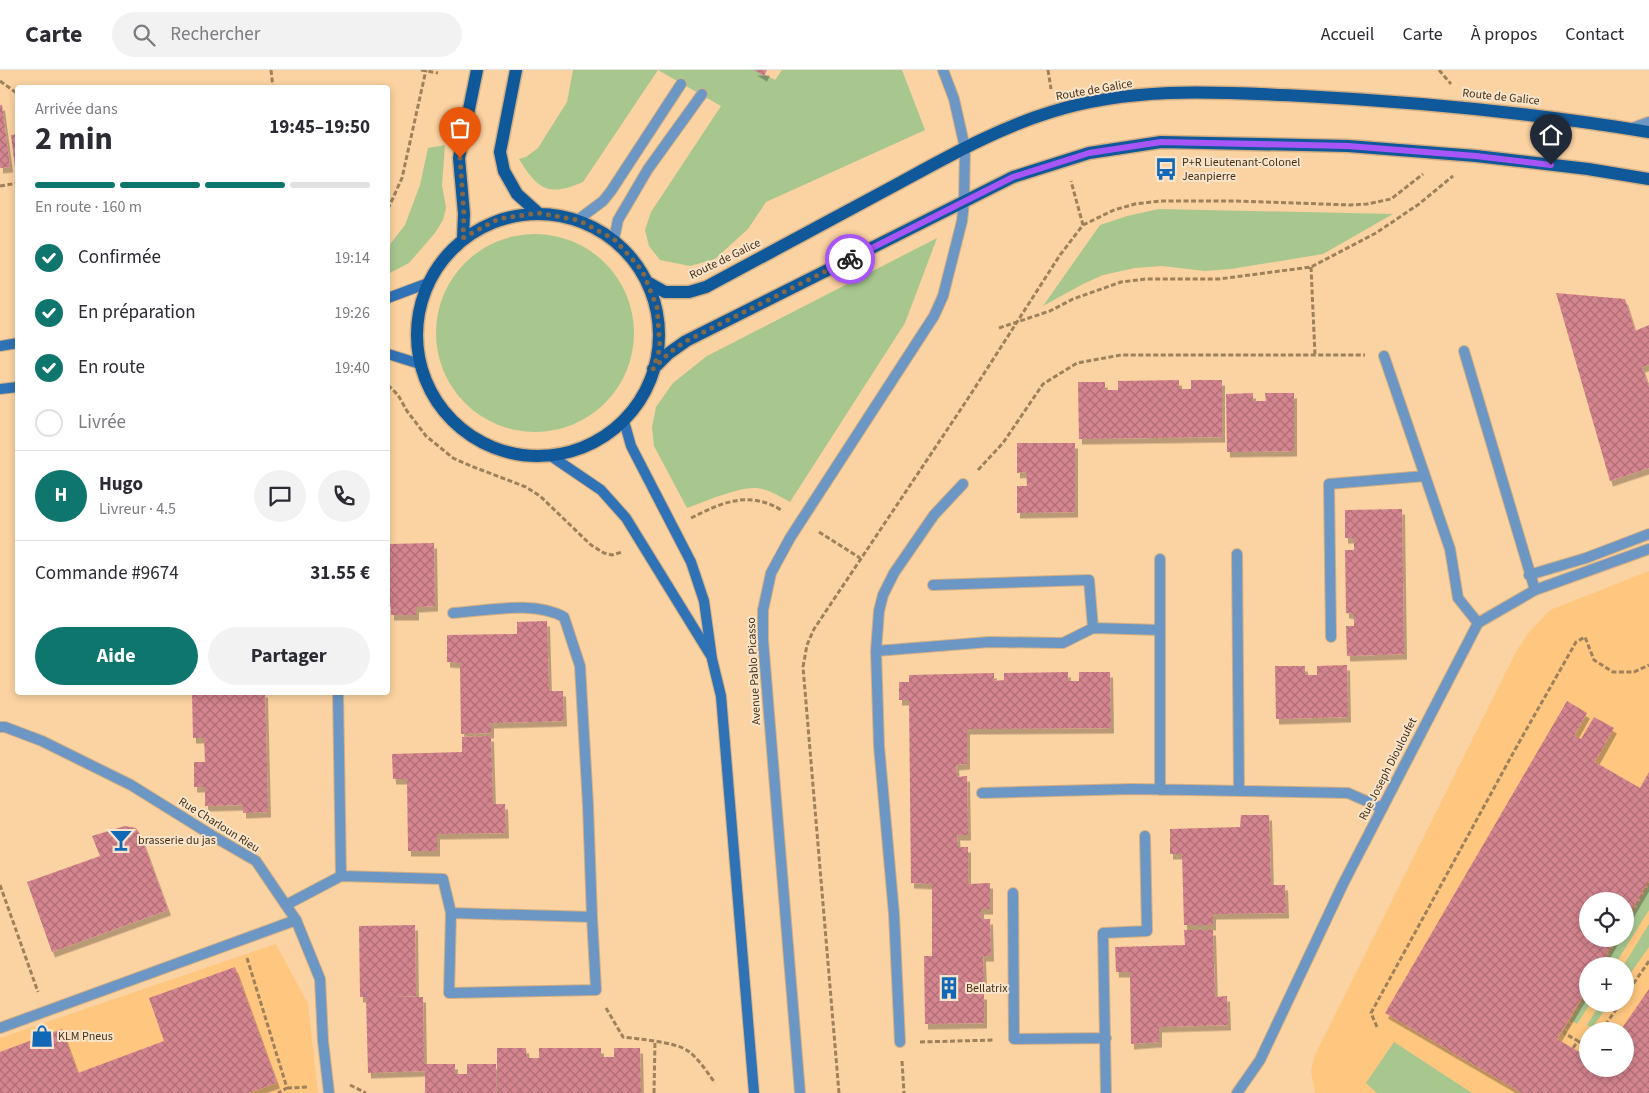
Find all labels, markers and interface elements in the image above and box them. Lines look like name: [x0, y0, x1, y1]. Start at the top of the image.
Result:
search box: [112, 12, 462, 57]
text: Carte: [25, 17, 82, 52]
icon: search: [130, 21, 158, 49]
text: Rechercher: [170, 21, 260, 48]
text: Accueil: [1321, 22, 1374, 47]
text: Carte: [1402, 22, 1443, 47]
text: À propos: [1471, 22, 1537, 47]
text: Contact: [1565, 22, 1624, 47]
street label: Route de Galice: [1054, 75, 1134, 105]
street label: Route de Galice: [1462, 84, 1541, 110]
text: Arrivée dans: [35, 98, 118, 120]
pin: [439, 107, 481, 158]
text: 19:45–19:50: [269, 114, 370, 141]
icon: bag: [446, 114, 474, 142]
pin: [1530, 114, 1572, 165]
text: 2 min: [35, 116, 113, 162]
icon: home: [1537, 121, 1565, 149]
place label: P+R Lieutenant-Colonel Jeanpierre: [1182, 154, 1300, 185]
bus stop icon: P+R Lieutenant-Colonel Jeanpierre: [1153, 156, 1179, 182]
text: En route · 160 m: [35, 196, 142, 218]
street label: Route de Galice: [686, 234, 764, 284]
courier: [825, 234, 875, 284]
icon: check: [35, 244, 63, 272]
text: Confirmée: [78, 244, 161, 271]
icon: bike: [836, 245, 864, 273]
text: 19:14: [334, 247, 370, 269]
icon: check: [35, 299, 63, 327]
text: En préparation: [78, 299, 196, 326]
text: 19:26: [334, 302, 370, 324]
icon: check: [35, 354, 63, 382]
text: En route: [78, 354, 145, 381]
text: 19:40: [334, 357, 370, 379]
text: Livrée: [78, 409, 126, 436]
button: chat: [254, 470, 306, 522]
button: phone: [318, 470, 370, 522]
text: Hugo: [99, 471, 143, 498]
text: H: [55, 482, 67, 509]
text: Livreur · 4.5: [99, 498, 176, 520]
text: Commande #9674: [35, 560, 179, 587]
text: 31.55 €: [310, 560, 370, 587]
street label: Avenue Pablo Picasso: [743, 617, 765, 725]
button: Aide: [35, 627, 198, 685]
button: Partager: [208, 627, 370, 685]
street label: Rue Joseph Diouloufet: [1355, 715, 1421, 823]
street label: Rue Charloun Rieu: [175, 793, 263, 857]
bar icon: brasserie du jas: [108, 827, 134, 853]
place label: brasserie du jas: [138, 832, 216, 849]
map controls: [1579, 892, 1634, 1077]
button: locate: [1579, 892, 1634, 947]
button: +: [1579, 957, 1634, 1012]
building icon: Bellatrix: [936, 975, 962, 1001]
place label: Bellatrix: [966, 980, 1008, 997]
button: −: [1579, 1022, 1634, 1077]
shop icon: KLM Pneus: [29, 1023, 55, 1049]
place label: KLM Pneus: [58, 1028, 113, 1045]

